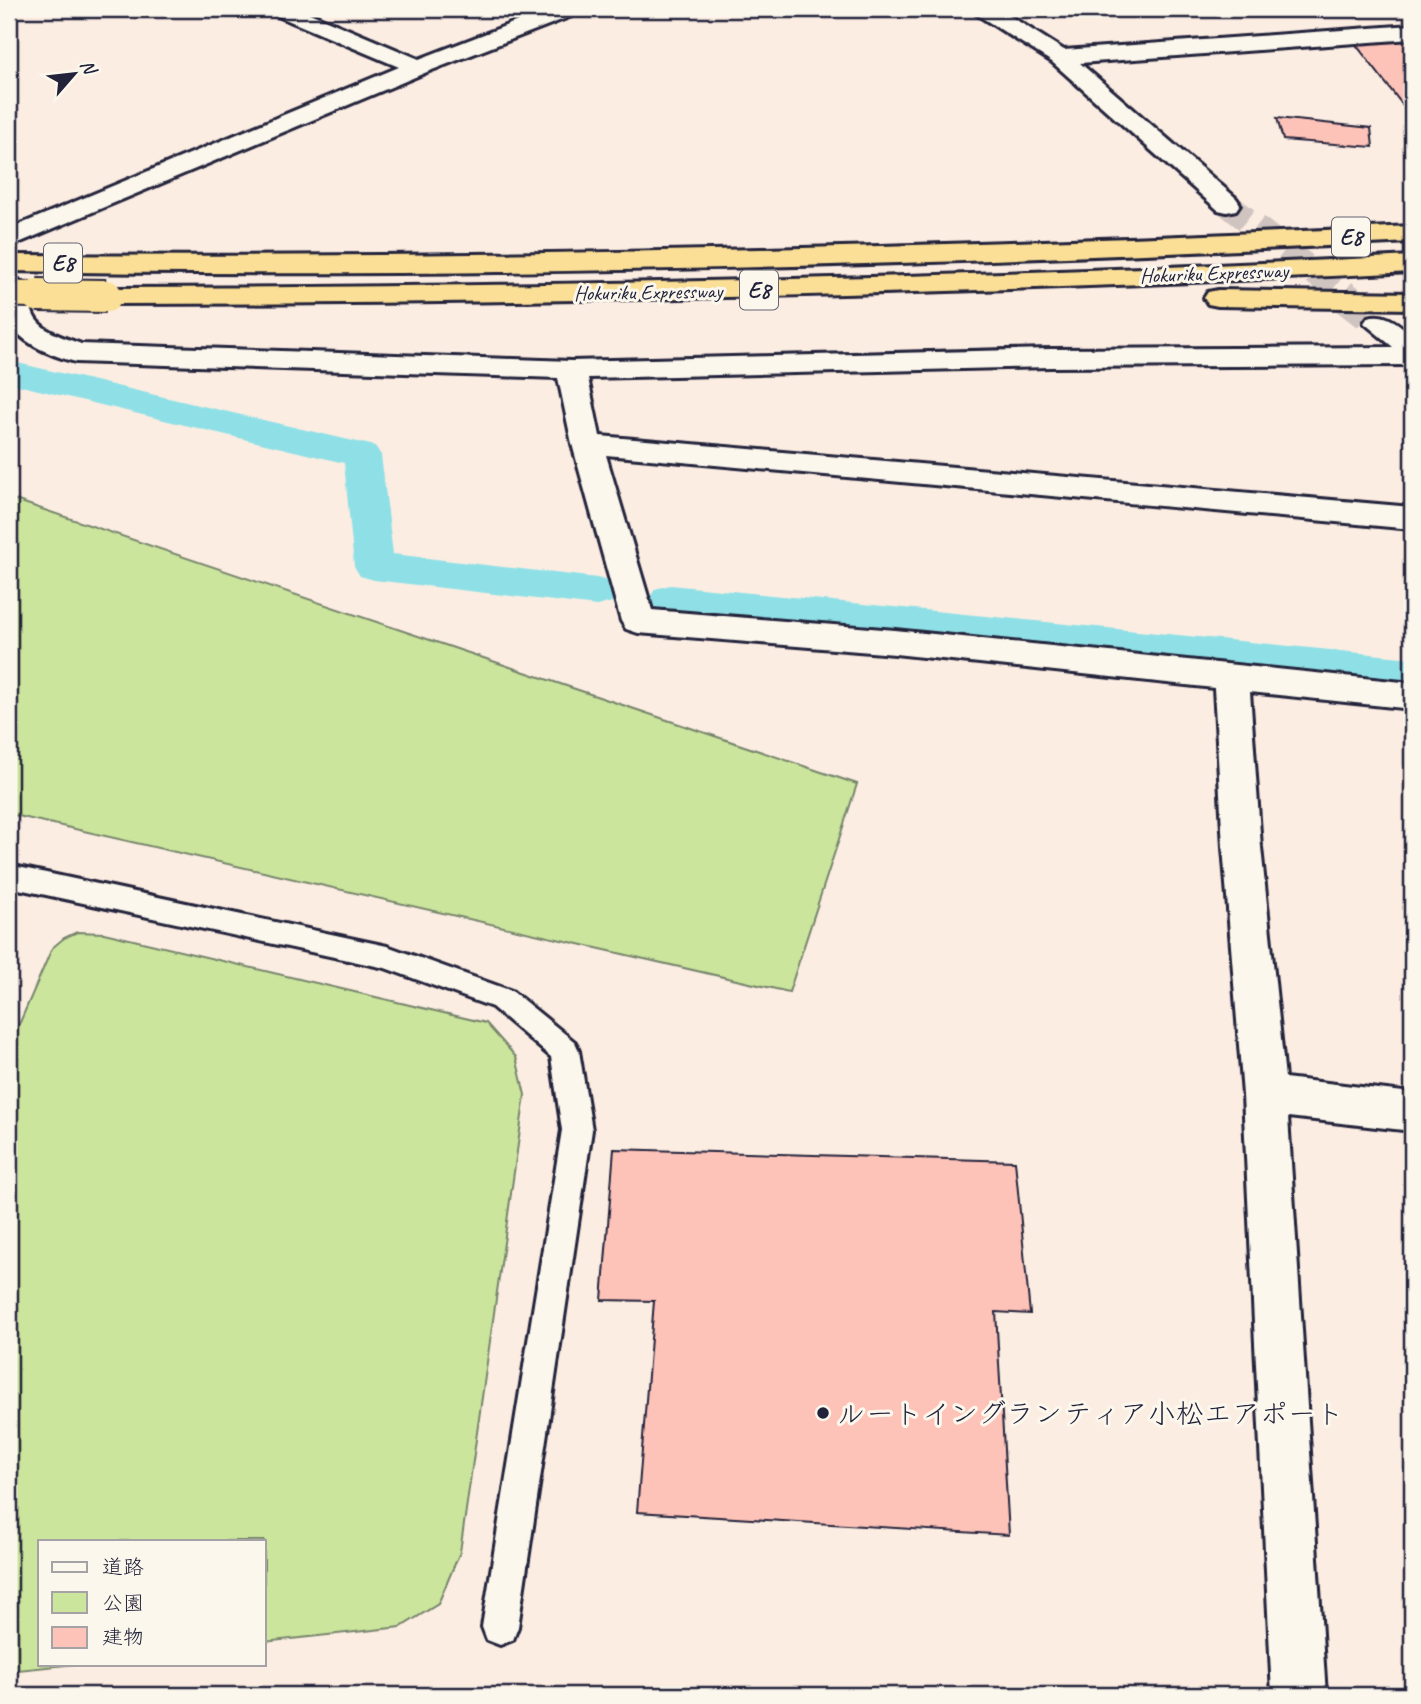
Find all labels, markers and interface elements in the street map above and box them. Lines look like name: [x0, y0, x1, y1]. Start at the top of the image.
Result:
north arrow: [38, 38, 108, 108]
text: N: [75, 56, 103, 80]
road number: E8: [1332, 218, 1370, 256]
road number: E8: [44, 244, 82, 282]
street label: Hokuriku Expressway: [1139, 257, 1290, 289]
road number: E8: [740, 270, 778, 310]
street label: Hokuriku Expressway: [574, 278, 724, 306]
place label: ルートイングランティア小松エアポート: [837, 1396, 1344, 1431]
marker: ルートイングランティア小松エアポート: [815, 1405, 831, 1421]
legend: [38, 1540, 266, 1666]
text: 道路: [102, 1554, 144, 1580]
text: 公園: [102, 1590, 144, 1616]
text: 建物: [102, 1624, 144, 1650]

